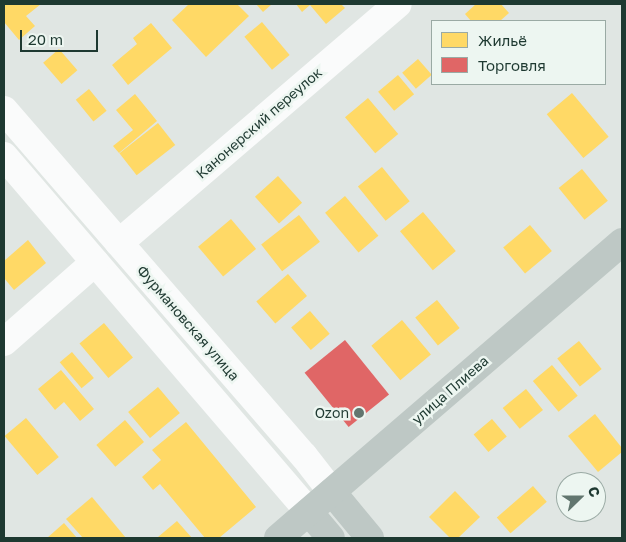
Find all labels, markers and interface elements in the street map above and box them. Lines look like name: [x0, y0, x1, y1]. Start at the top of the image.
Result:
scale bar: [22, 20, 100, 52]
legend: [431, 20, 606, 85]
text: 20 m: [28, 30, 63, 48]
text: Жильё: [478, 31, 527, 49]
text: Торговля: [478, 56, 546, 74]
street label: Канонерский переулок: [193, 64, 325, 182]
street label: Фурмановская улица: [133, 262, 243, 384]
street label: улица Плиева: [408, 352, 492, 428]
place label: Ozon: [315, 405, 349, 421]
marker: Ozon: [353, 407, 365, 419]
north arrow: [556, 472, 606, 522]
text: С: [585, 484, 604, 499]

